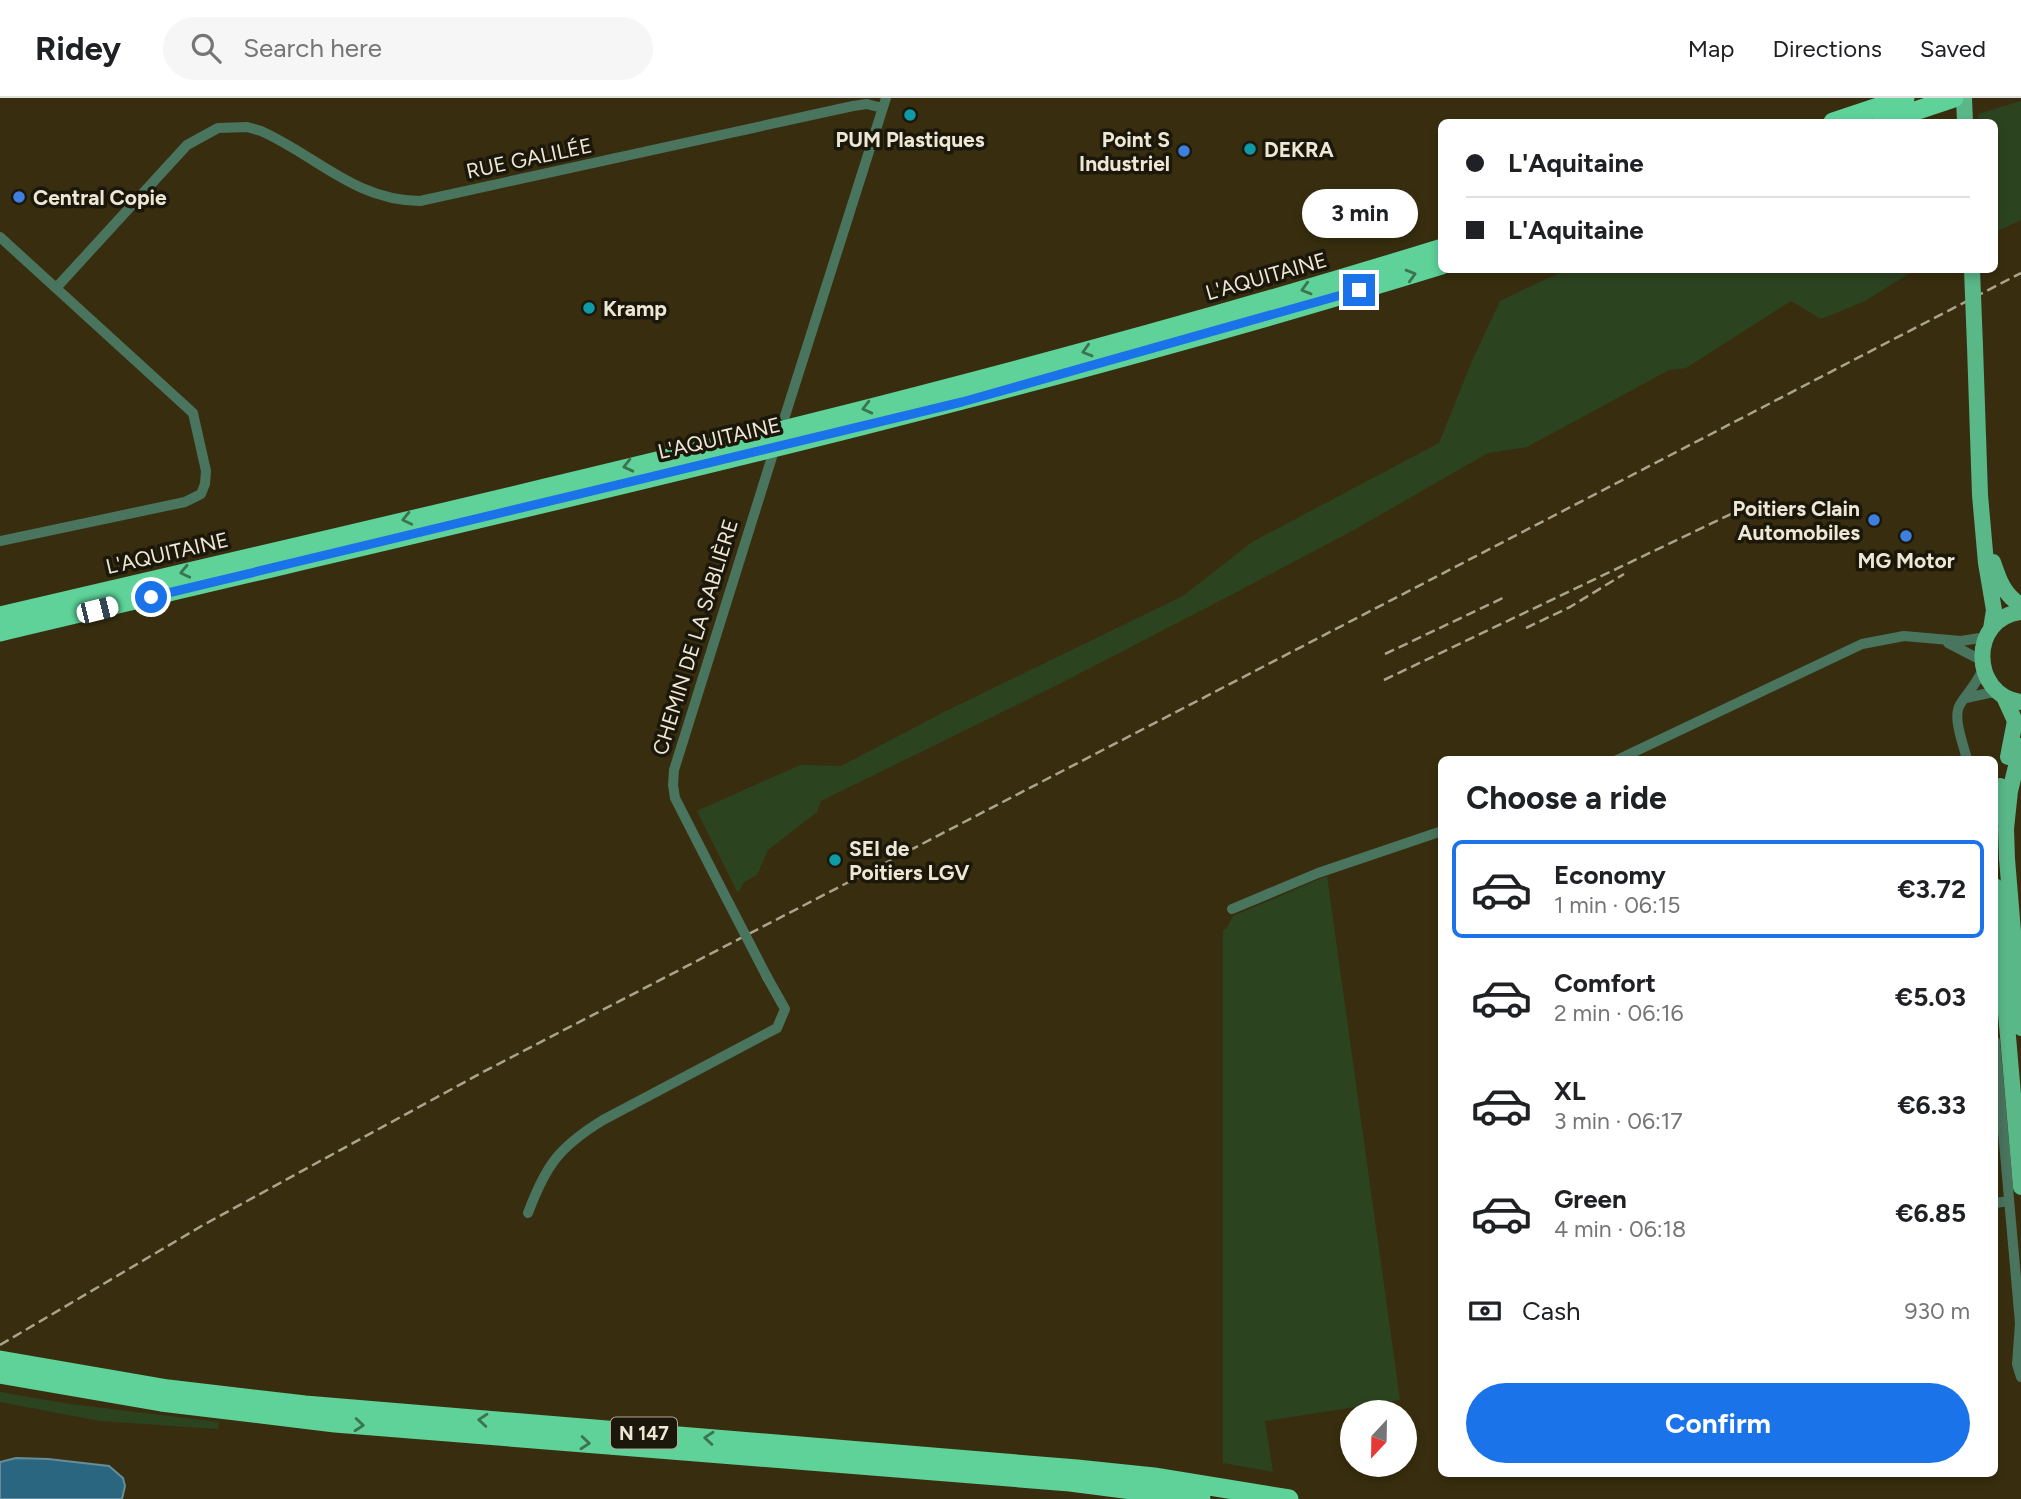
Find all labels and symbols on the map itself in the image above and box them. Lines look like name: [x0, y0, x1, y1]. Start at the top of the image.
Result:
marker: PUM Plastiques: [902, 107, 918, 123]
place label: PUM Plastiques: [836, 127, 985, 152]
place label: Point S Industriel: [1079, 127, 1170, 176]
street label: RUE GALILÉE: [464, 132, 594, 184]
place label: DEKRA: [1264, 137, 1334, 162]
marker: DEKRA: [1242, 141, 1258, 157]
marker: Point S Industriel: [1176, 143, 1192, 159]
place label: Central Copie: [33, 185, 167, 210]
callout: 3 min: [1301, 188, 1417, 238]
marker: Central Copie: [11, 189, 27, 205]
street label: L'AQUITAINE: [1202, 247, 1330, 305]
one-way arrow: [1404, 268, 1416, 283]
route end: [1343, 274, 1375, 306]
one-way arrow: [1300, 280, 1312, 295]
place label: Kramp: [603, 296, 667, 321]
marker: Kramp: [581, 300, 597, 316]
one-way arrow: [1081, 342, 1093, 357]
one-way arrow: [861, 400, 873, 414]
street label: L'AQUITAINE: [655, 412, 783, 464]
one-way arrow: [622, 458, 634, 473]
place label: Poitiers Clain Automobiles: [1733, 496, 1860, 545]
one-way arrow: [401, 511, 413, 526]
marker: Poitiers Clain Automobiles: [1866, 512, 1882, 528]
street label: CHEMIN DE LA SABLIÈRE: [647, 516, 743, 758]
street label: L'AQUITAINE: [103, 527, 231, 579]
marker: MG Motor: [1898, 528, 1914, 544]
place label: MG Motor: [1857, 548, 1955, 573]
one-way arrow: [179, 564, 191, 578]
route start: [135, 581, 167, 613]
car: [75, 595, 120, 625]
place label: SEI de Poitiers LGV: [849, 836, 970, 885]
marker: SEI de Poitiers LGV: [827, 852, 843, 868]
north arrow: [1340, 1400, 1418, 1477]
one-way arrow: [477, 1413, 488, 1428]
one-way arrow: [353, 1417, 364, 1432]
road number: N 147: [611, 1418, 677, 1448]
one-way arrow: [704, 1431, 715, 1446]
one-way arrow: [580, 1435, 591, 1450]

